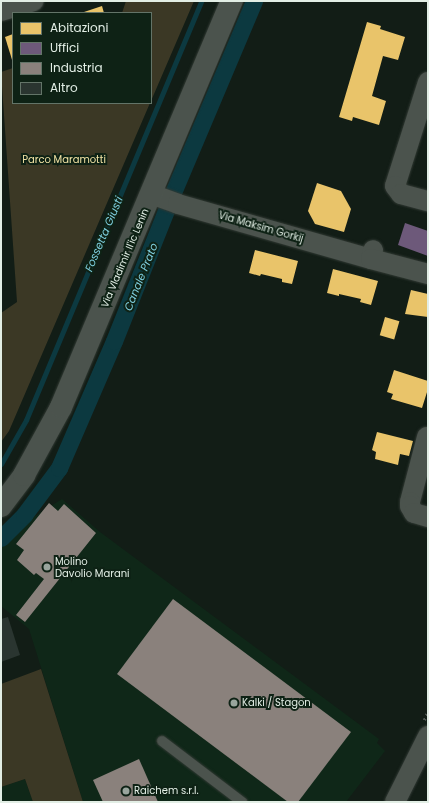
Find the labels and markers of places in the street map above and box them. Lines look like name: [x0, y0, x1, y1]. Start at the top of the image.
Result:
place label: Molino Davolio Marani: [55, 555, 130, 578]
marker: Molino Davolio Marani: [42, 562, 52, 572]
place label: Kalki / Stagon: [242, 697, 311, 709]
marker: Kalki / Stagon: [229, 698, 239, 708]
place label: Raichem s.r.l.: [134, 785, 199, 797]
marker: Raichem s.r.l.: [121, 786, 131, 796]

